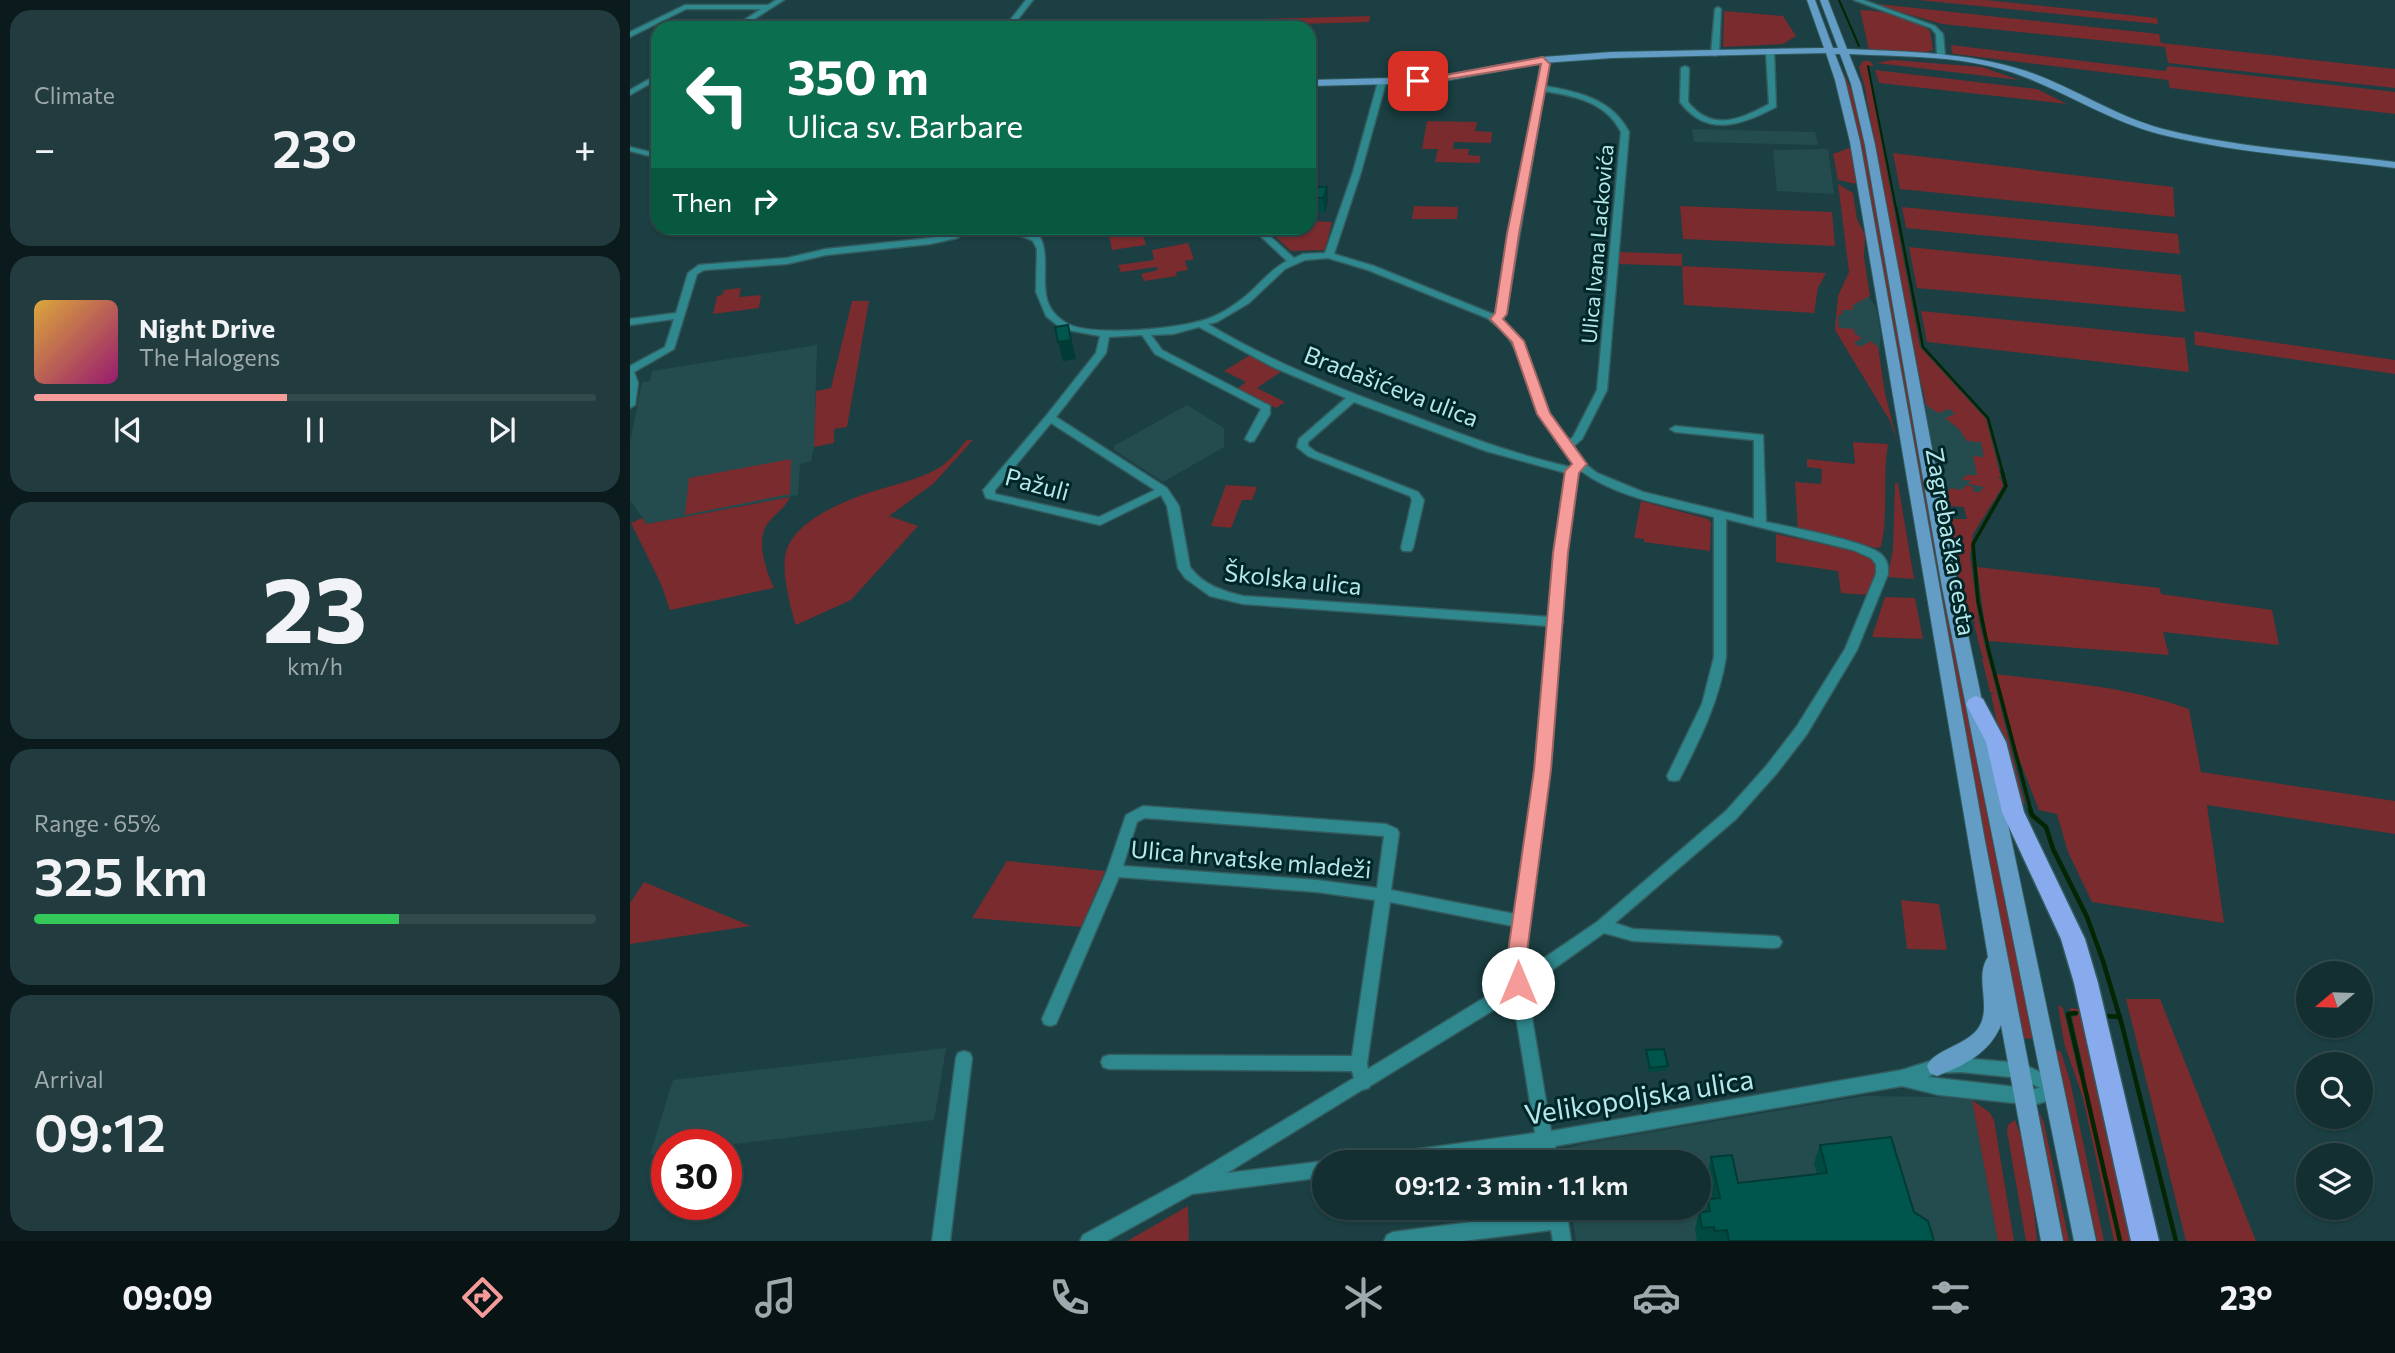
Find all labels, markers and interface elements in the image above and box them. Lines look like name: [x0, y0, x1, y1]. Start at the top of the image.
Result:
text: 350 m: [787, 45, 929, 105]
icon: left: [672, 49, 763, 140]
pin: [1388, 51, 1448, 111]
icon: arrive: [1399, 62, 1437, 100]
text: Climate: [34, 81, 115, 109]
text: Ulica sv. Barbare: [787, 105, 1023, 145]
text: 23°: [272, 115, 357, 179]
text: −: [34, 124, 56, 171]
text: +: [574, 124, 596, 171]
street label: Ulica Ivana Lackovića: [1575, 143, 1618, 345]
icon: right: [746, 182, 784, 220]
text: Then: [672, 186, 732, 217]
text: Night Drive: [139, 312, 275, 343]
street label: Bradašićeva ulica: [1300, 339, 1483, 432]
text: The Halogens: [139, 343, 280, 371]
icon: previous: [109, 411, 147, 449]
icon: pause: [296, 411, 334, 449]
icon: next: [483, 411, 521, 449]
street label: Zagrebačka cesta: [1921, 446, 1982, 638]
street label: Pažuli: [1002, 461, 1073, 506]
text: 23: [263, 550, 367, 662]
street label: Školska ulica: [1223, 557, 1363, 600]
text: km/h: [287, 652, 343, 680]
text: Range · 65%: [34, 809, 161, 837]
street label: Ulica hrvatske mladeži: [1130, 834, 1373, 883]
text: 325 km: [34, 843, 208, 907]
position arrow: [1481, 946, 1555, 1020]
north arrow: [2296, 961, 2373, 1038]
map controls: [2296, 961, 2373, 1220]
button: search: [2296, 1052, 2373, 1129]
street label: Velikopoljska ulica: [1522, 1061, 1756, 1131]
text: Arrival: [34, 1065, 104, 1093]
text: 09:12: [34, 1099, 166, 1163]
speed limit sign: 30: [651, 1129, 742, 1220]
button: layers: [2296, 1143, 2373, 1220]
text: 09:12 · 3 min · 1.1 km: [1395, 1169, 1628, 1200]
icon: directions: [458, 1273, 507, 1322]
icon: music: [751, 1273, 800, 1322]
icon: phone: [1045, 1273, 1094, 1322]
icon: climate: [1339, 1273, 1388, 1322]
icon: car: [1632, 1273, 1681, 1322]
icon: filters: [1926, 1273, 1975, 1322]
text: 09:09: [122, 1277, 213, 1317]
text: 23°: [2220, 1277, 2273, 1317]

